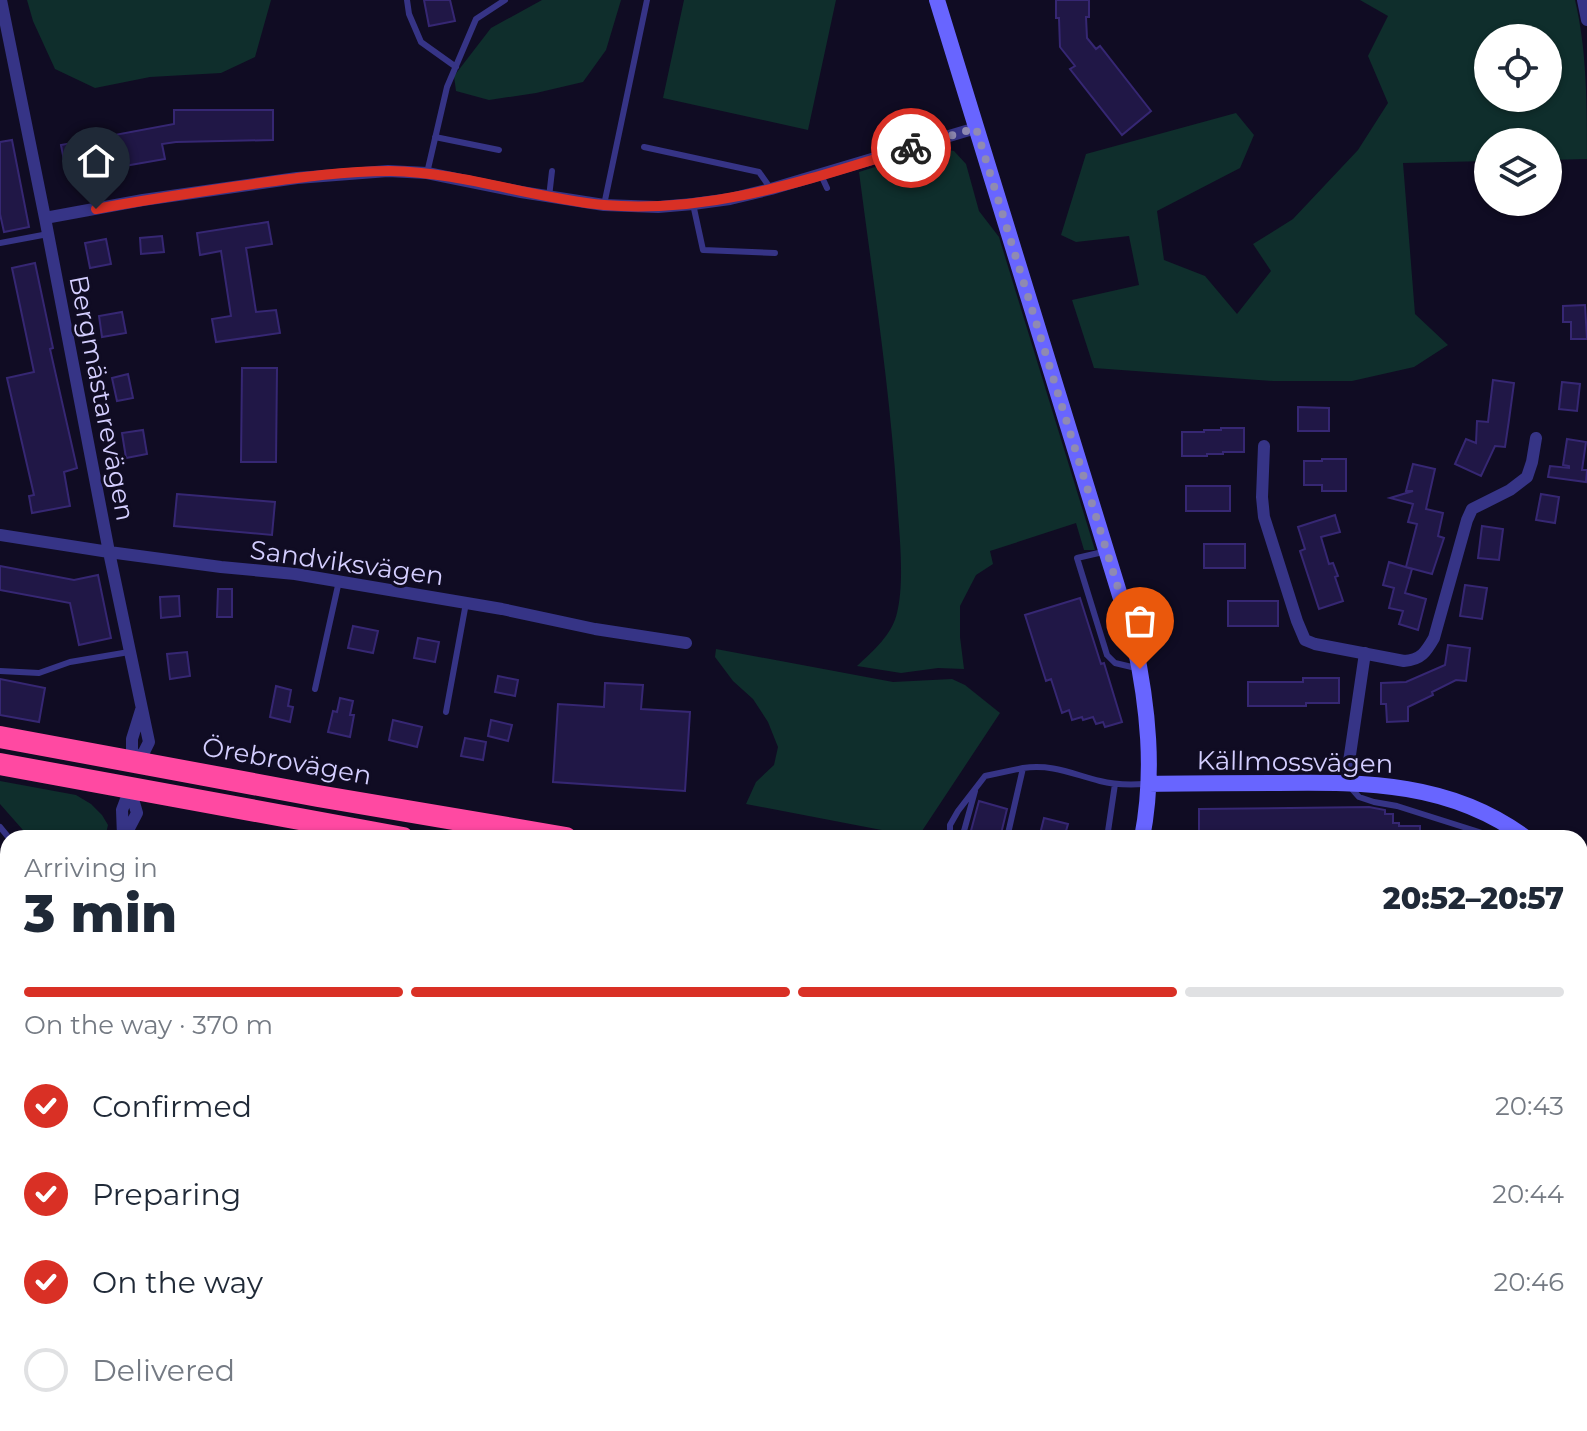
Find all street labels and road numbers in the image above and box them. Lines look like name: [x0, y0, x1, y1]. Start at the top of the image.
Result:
street label: Bergmästarevägen: [62, 272, 142, 524]
street label: Sandviksvägen: [248, 534, 446, 592]
street label: Örebrovägen: [200, 730, 374, 792]
street label: Källmossvägen: [1196, 744, 1394, 780]

